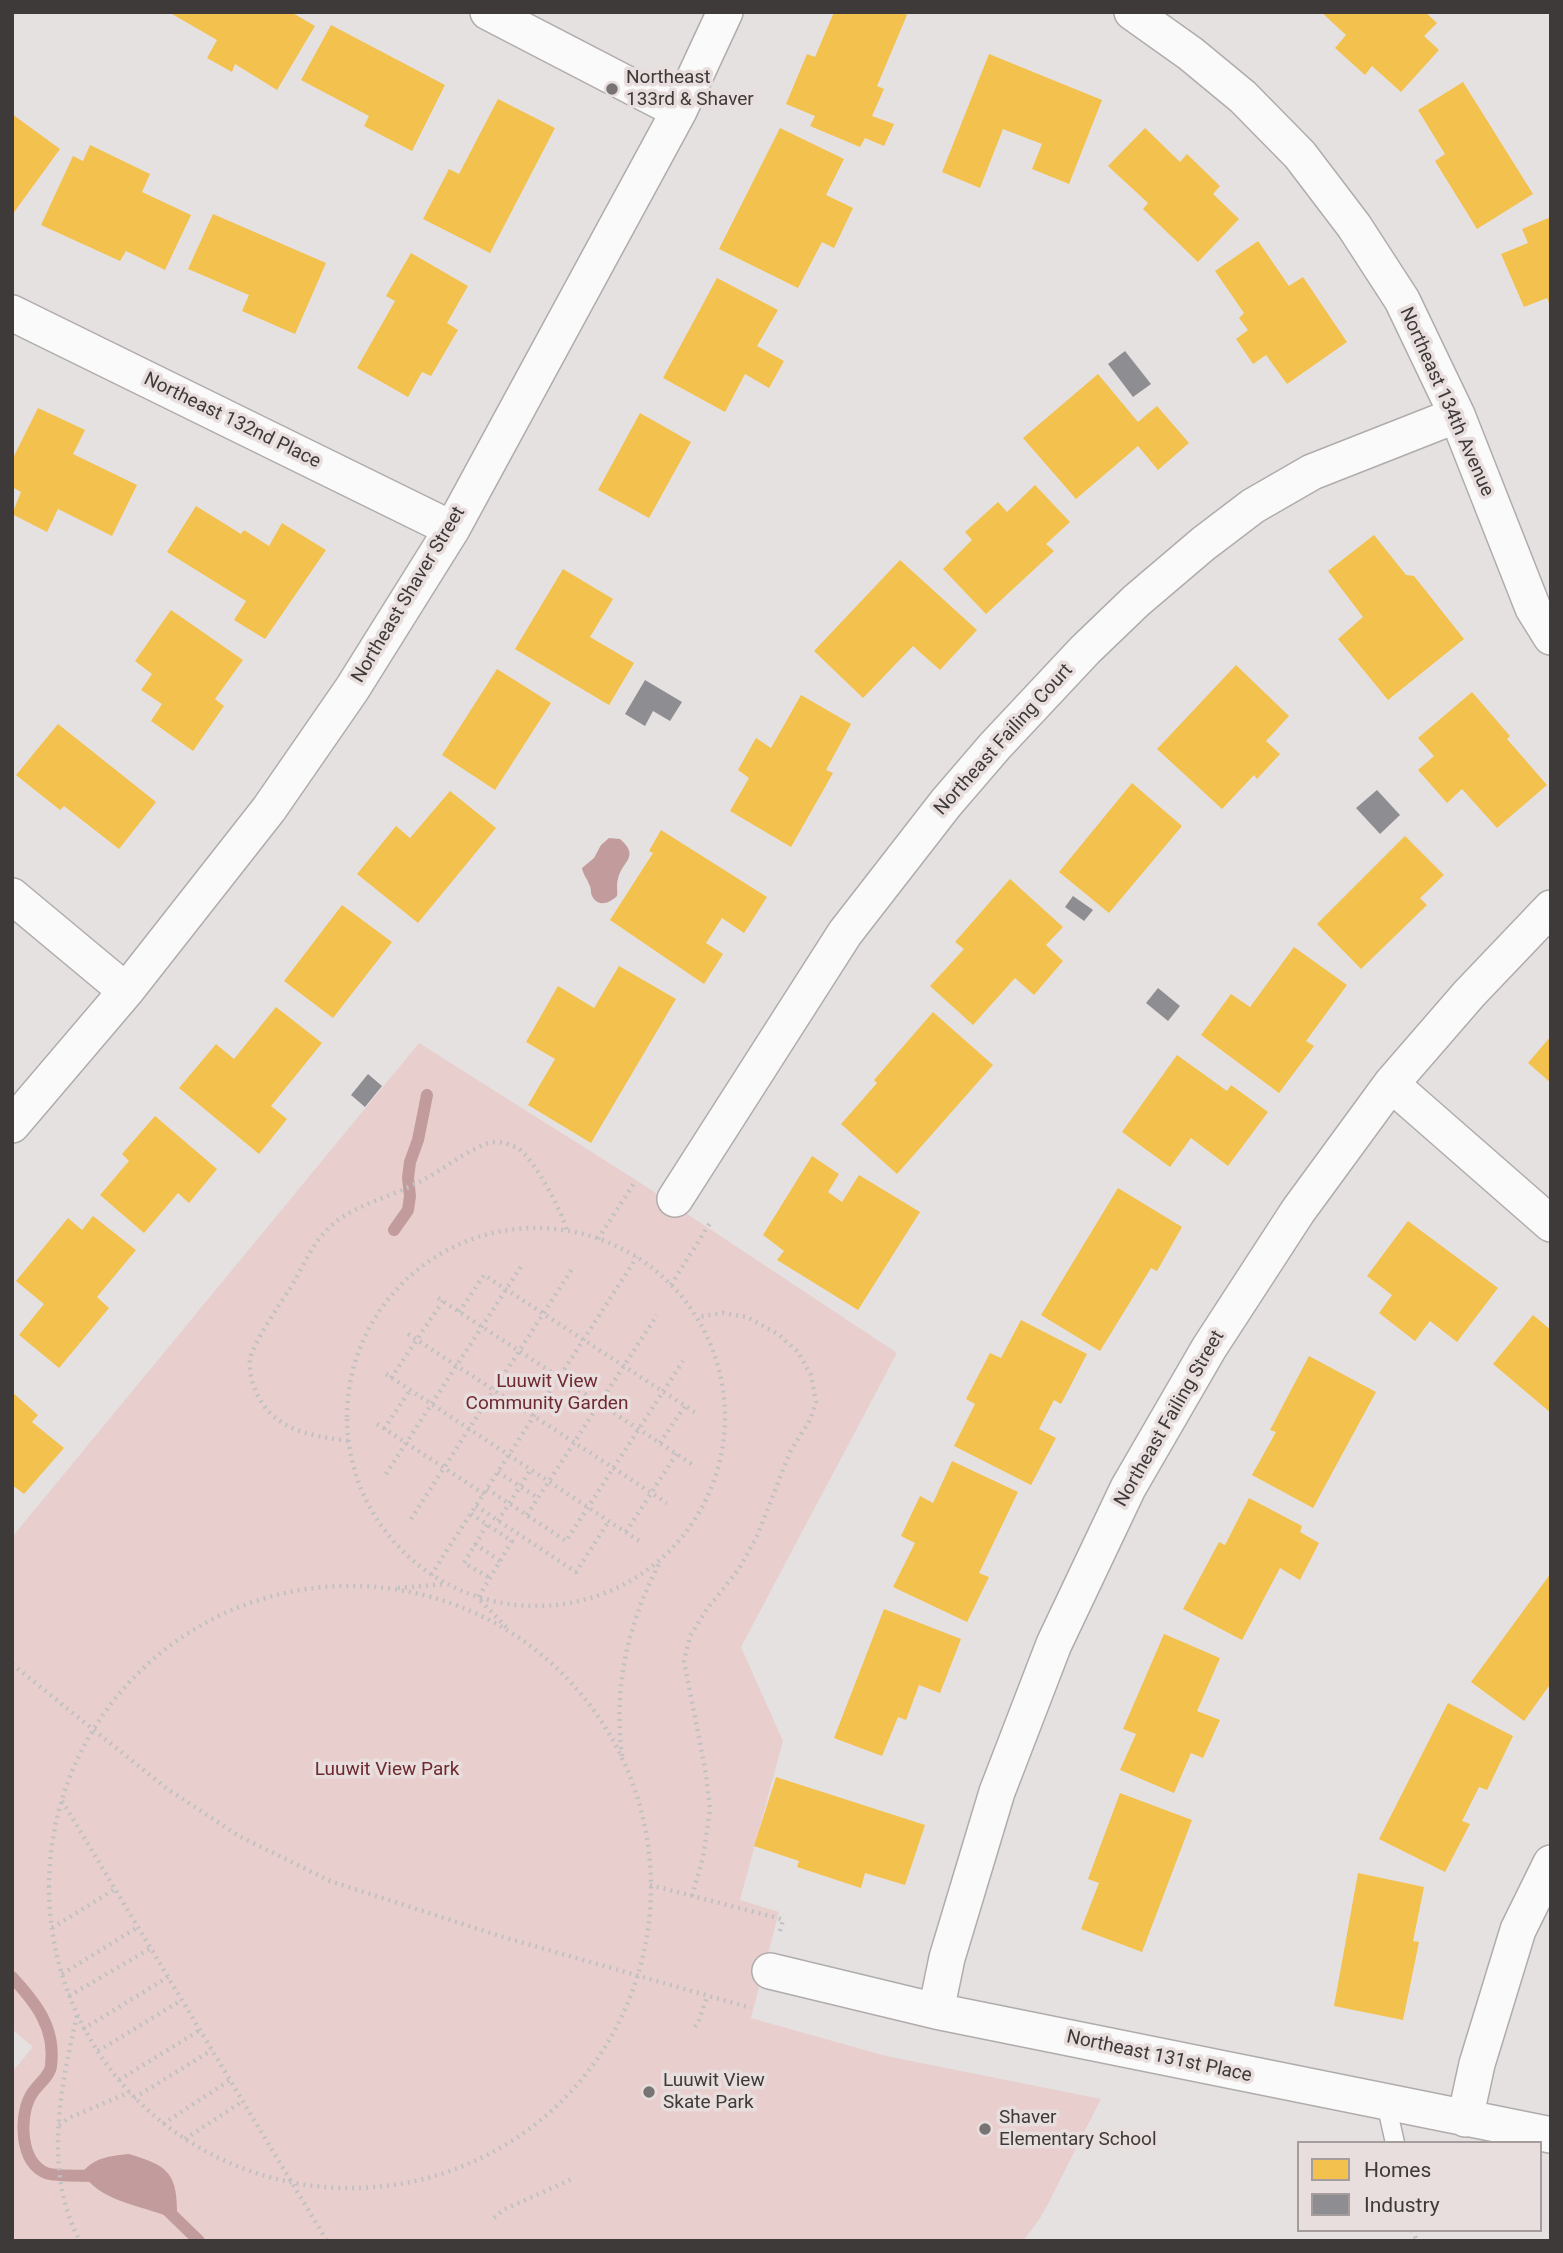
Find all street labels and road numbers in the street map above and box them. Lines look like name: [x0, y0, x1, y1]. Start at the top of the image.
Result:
street label: Northeast 134th Avenue: [1394, 304, 1498, 500]
street label: Northeast 132nd Place: [140, 368, 324, 474]
street label: Northeast Shaver Street: [347, 503, 471, 687]
street label: Northeast Failing Court: [930, 659, 1078, 821]
street label: Northeast Failing Street: [1110, 1327, 1230, 1511]
street label: Northeast 131st Place: [1064, 2026, 1254, 2088]

